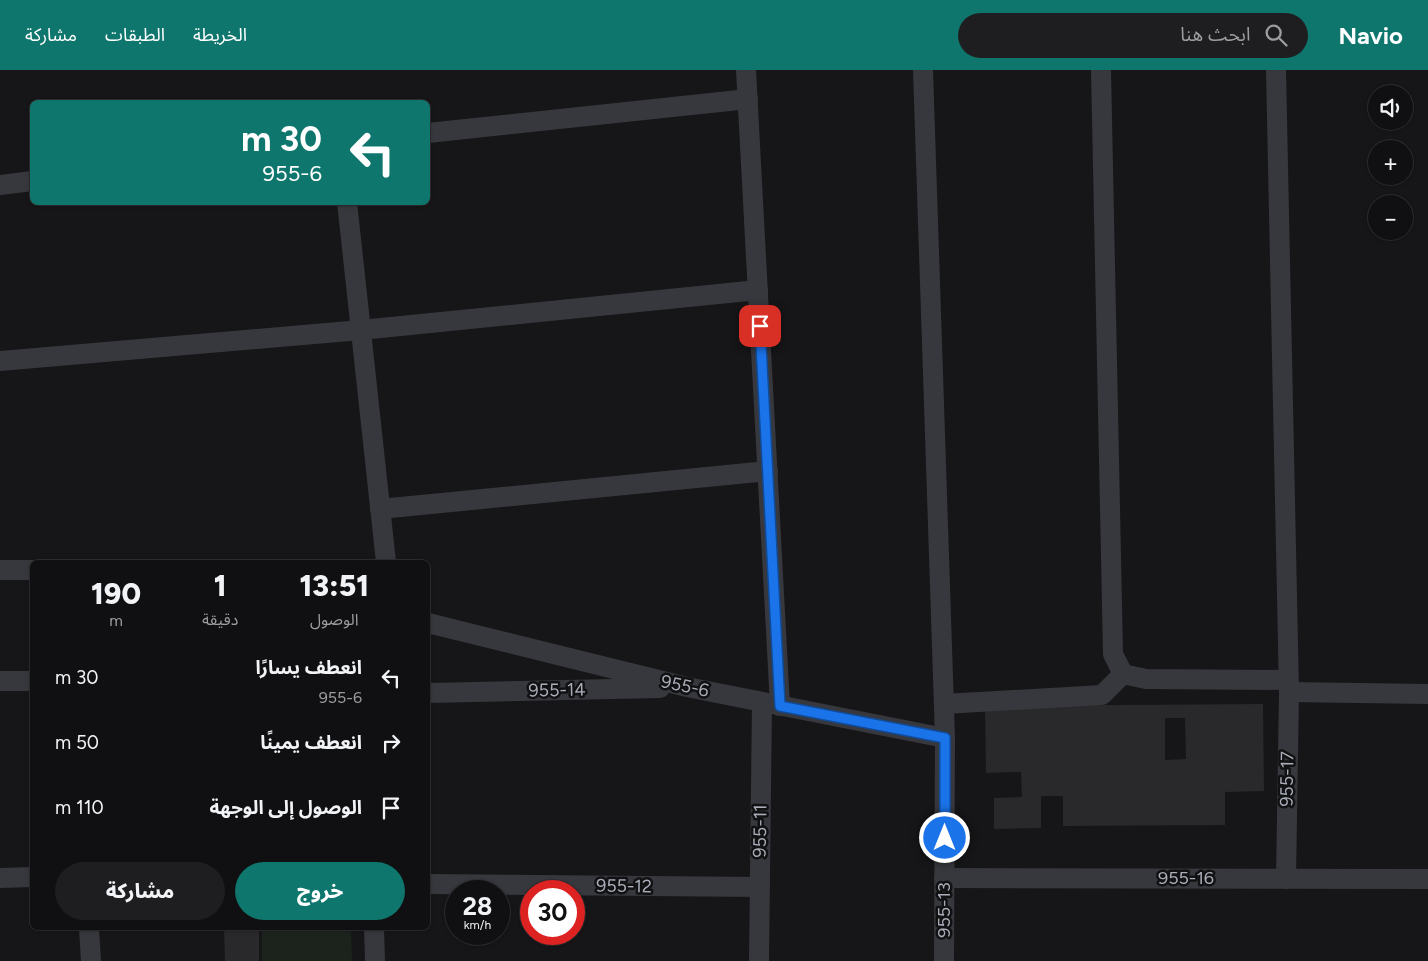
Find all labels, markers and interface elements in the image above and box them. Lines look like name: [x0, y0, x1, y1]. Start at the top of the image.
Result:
search box: [958, 13, 1308, 58]
icon: search: [1262, 21, 1290, 49]
text: Navio: [1338, 21, 1403, 50]
text: ابحث هنا: [1180, 23, 1250, 46]
text: مشاركة: [25, 24, 77, 46]
text: الطبقات: [105, 24, 165, 46]
text: الخريطة: [193, 24, 247, 46]
map controls: [1368, 85, 1413, 240]
button: sound: [1368, 85, 1413, 130]
text: 30 m: [241, 118, 322, 160]
icon: left: [340, 120, 405, 185]
button: +: [1368, 140, 1413, 185]
text: 955-6: [263, 160, 322, 187]
button: −: [1368, 195, 1413, 240]
pin: [739, 305, 781, 347]
icon: arrive: [746, 312, 774, 340]
text: 1: [214, 567, 227, 604]
text: 13:51: [299, 567, 369, 604]
text: 190: [91, 575, 141, 612]
text: دقيقة: [202, 610, 238, 629]
text: الوصول: [310, 610, 359, 629]
text: m: [109, 611, 123, 630]
text: انعطف يسارًا: [255, 656, 362, 679]
icon: left: [377, 664, 405, 692]
text: 30 m: [55, 666, 98, 689]
street label: 955-6: [659, 670, 711, 702]
street label: 955-14: [528, 679, 586, 701]
text: 955-6: [319, 688, 362, 707]
icon: right: [377, 729, 405, 757]
text: 50 m: [55, 731, 99, 754]
text: انعطف يمينًا: [260, 731, 362, 754]
street label: 955-17: [1276, 751, 1298, 807]
icon: arrive: [377, 794, 405, 822]
text: 110 m: [55, 796, 104, 819]
text: الوصول إلى الوجهة: [209, 796, 362, 819]
street label: 955-11: [749, 804, 771, 858]
position arrow: [918, 811, 970, 863]
button: مشاركة: [55, 862, 225, 920]
button: خروج: [235, 862, 405, 920]
street label: 955-16: [1158, 867, 1214, 889]
street label: 955-12: [596, 875, 652, 897]
speed limit sign: 30: [520, 880, 585, 945]
street label: 955-13: [933, 882, 955, 938]
text: 28: [463, 891, 492, 921]
text: km/h: [464, 918, 491, 932]

